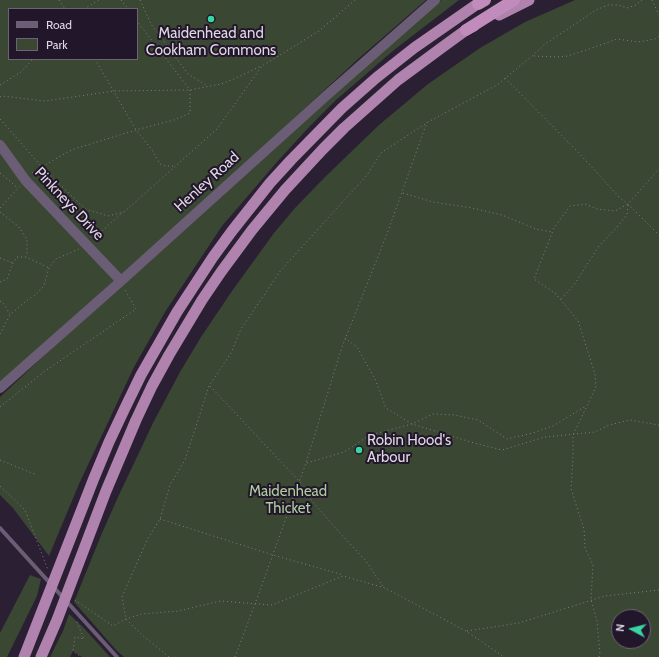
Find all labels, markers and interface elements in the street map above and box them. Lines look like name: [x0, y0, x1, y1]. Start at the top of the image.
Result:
legend: [8, 8, 138, 60]
marker: Maidenhead and Cookham Commons: [206, 14, 216, 24]
text: Road: [46, 17, 72, 32]
place label: Maidenhead and Cookham Commons: [146, 25, 276, 60]
text: Park: [46, 37, 68, 52]
street label: Henley Road: [171, 148, 243, 216]
street label: Pinkneys Drive: [31, 164, 107, 244]
place label: Robin Hood's Arbour: [367, 432, 451, 467]
marker: Robin Hood's Arbour: [354, 445, 364, 455]
park label: Maidenhead Thicket: [249, 483, 327, 518]
north arrow: [611, 609, 651, 649]
text: N: [613, 623, 628, 632]

